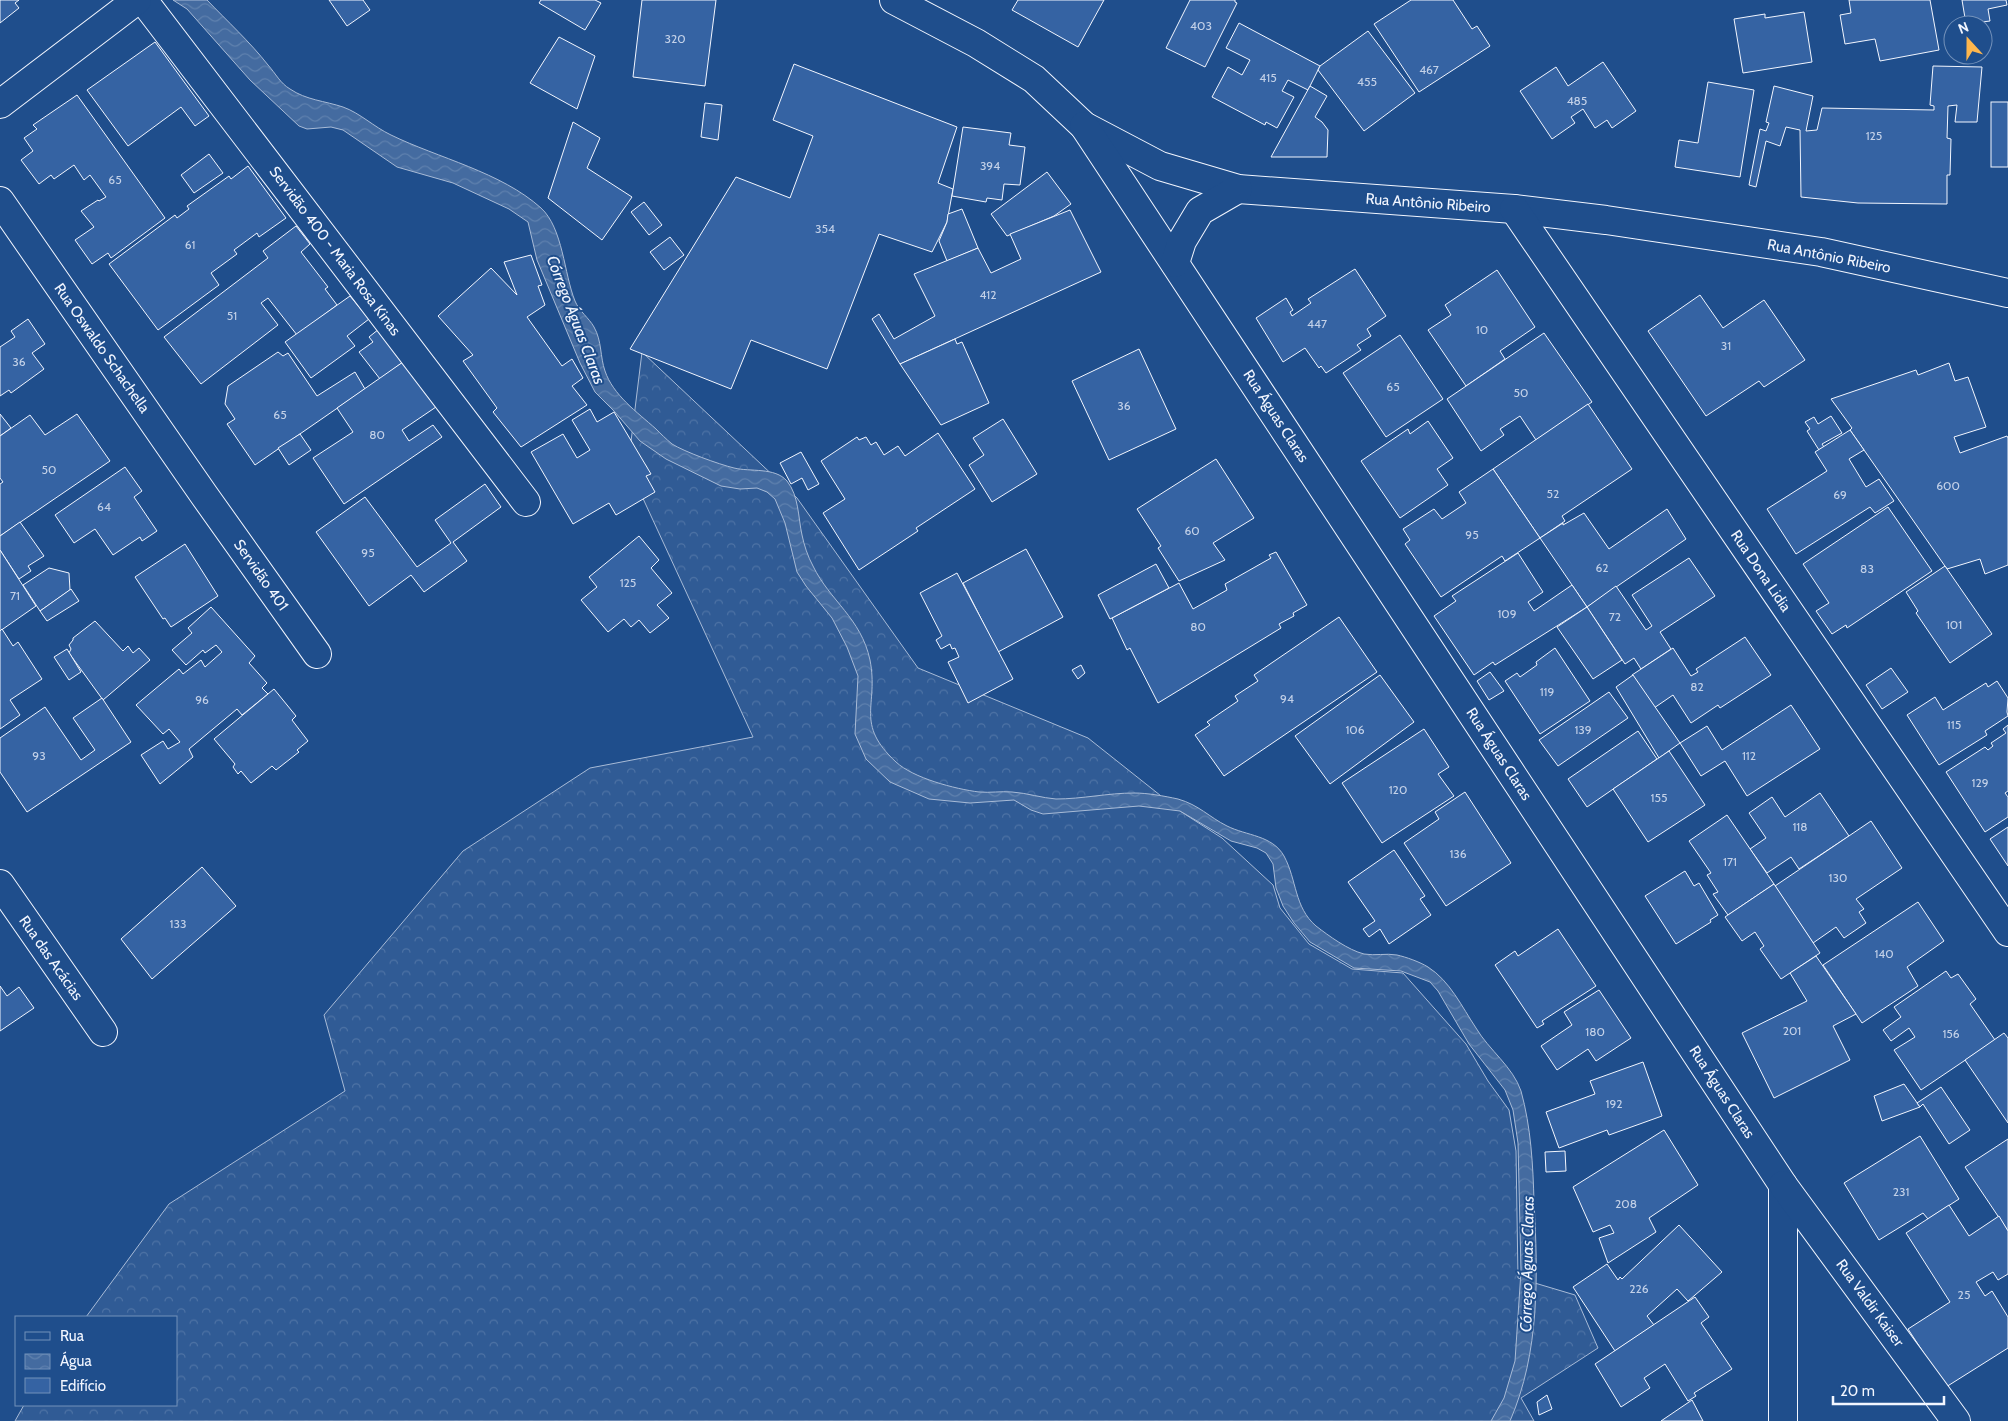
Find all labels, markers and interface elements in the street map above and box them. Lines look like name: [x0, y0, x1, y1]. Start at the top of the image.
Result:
north arrow: [1943, 15, 1993, 65]
house number: 403: [1190, 18, 1212, 33]
text: N: [1955, 18, 1971, 38]
house number: 320: [664, 31, 686, 46]
house number: 467: [1419, 62, 1439, 77]
house number: 415: [1259, 70, 1277, 85]
house number: 455: [1357, 74, 1377, 89]
house number: 485: [1567, 93, 1587, 108]
house number: 125: [1866, 128, 1882, 143]
house number: 394: [980, 158, 1000, 173]
street label: Servidão 400 - Maria Rosa Kinas: [266, 163, 404, 339]
house number: 65: [108, 172, 122, 187]
street label: Rua Antônio Ribeiro: [1365, 190, 1491, 216]
house number: 354: [815, 221, 835, 236]
street label: Rua Antônio Ribeiro: [1766, 235, 1892, 277]
house number: 61: [185, 237, 195, 252]
water label: Córrego Águas Claras: [543, 253, 610, 387]
street label: Rua Oswaldo Schachella: [50, 280, 154, 417]
house number: 412: [979, 287, 997, 302]
house number: 51: [227, 308, 237, 323]
house number: 447: [1307, 316, 1327, 331]
house number: 10: [1476, 322, 1488, 337]
house number: 31: [1721, 338, 1731, 353]
house number: 36: [12, 354, 26, 369]
street label: Rua Águas Claras: [1239, 366, 1313, 466]
house number: 65: [1386, 379, 1400, 394]
house number: 50: [1514, 385, 1528, 400]
house number: 36: [1117, 398, 1131, 413]
house number: 65: [273, 407, 287, 422]
house number: 80: [369, 427, 385, 442]
house number: 50: [42, 462, 56, 477]
house number: 600: [1936, 478, 1960, 493]
house number: 52: [1547, 486, 1559, 501]
house number: 69: [1833, 487, 1847, 502]
house number: 64: [97, 499, 111, 514]
house number: 60: [1184, 523, 1200, 538]
house number: 95: [1465, 527, 1479, 542]
street label: Rua Dona Lidia: [1727, 527, 1795, 616]
street label: Servidão 401: [230, 536, 292, 614]
house number: 95: [361, 545, 375, 560]
house number: 62: [1595, 560, 1609, 575]
house number: 83: [1860, 561, 1874, 576]
house number: 125: [620, 575, 636, 590]
house number: 71: [10, 588, 20, 603]
house number: 109: [1497, 606, 1517, 621]
house number: 72: [1609, 609, 1621, 624]
house number: 101: [1946, 617, 1962, 632]
house number: 80: [1190, 619, 1206, 634]
house number: 82: [1690, 679, 1704, 694]
house number: 119: [1540, 684, 1555, 699]
house number: 94: [1280, 691, 1294, 706]
house number: 96: [195, 692, 209, 707]
street label: Rua Águas Claras: [1462, 704, 1536, 804]
house number: 115: [1947, 717, 1961, 732]
house number: 106: [1345, 722, 1365, 737]
house number: 139: [1574, 722, 1592, 737]
house number: 93: [32, 748, 46, 763]
house number: 112: [1742, 748, 1756, 763]
house number: 129: [1971, 775, 1989, 790]
house number: 120: [1389, 782, 1407, 797]
house number: 155: [1651, 790, 1667, 805]
house number: 118: [1792, 819, 1808, 834]
house number: 136: [1449, 846, 1467, 861]
house number: 171: [1723, 854, 1737, 869]
house number: 130: [1829, 870, 1847, 885]
street label: Rua das Acácias: [15, 912, 87, 1004]
house number: 133: [170, 916, 186, 931]
house number: 140: [1874, 946, 1894, 961]
house number: 201: [1783, 1023, 1801, 1038]
house number: 180: [1585, 1024, 1605, 1039]
house number: 156: [1942, 1026, 1960, 1041]
street label: Rua Águas Claras: [1685, 1042, 1759, 1142]
house number: 192: [1605, 1096, 1623, 1111]
house number: 231: [1893, 1184, 1909, 1199]
water label: Córrego Águas Claras: [1515, 1196, 1538, 1332]
house number: 208: [1615, 1196, 1637, 1211]
street label: Rua Valdir Kaiser: [1832, 1256, 1908, 1350]
house number: 226: [1629, 1281, 1649, 1296]
house number: 25: [1958, 1287, 1970, 1302]
legend: [15, 1316, 178, 1406]
text: Rua: [60, 1327, 85, 1345]
text: Água: [60, 1351, 92, 1370]
scale bar: [1833, 1374, 1944, 1406]
text: Edifício: [60, 1377, 106, 1395]
text: 20 m: [1840, 1382, 1875, 1400]

